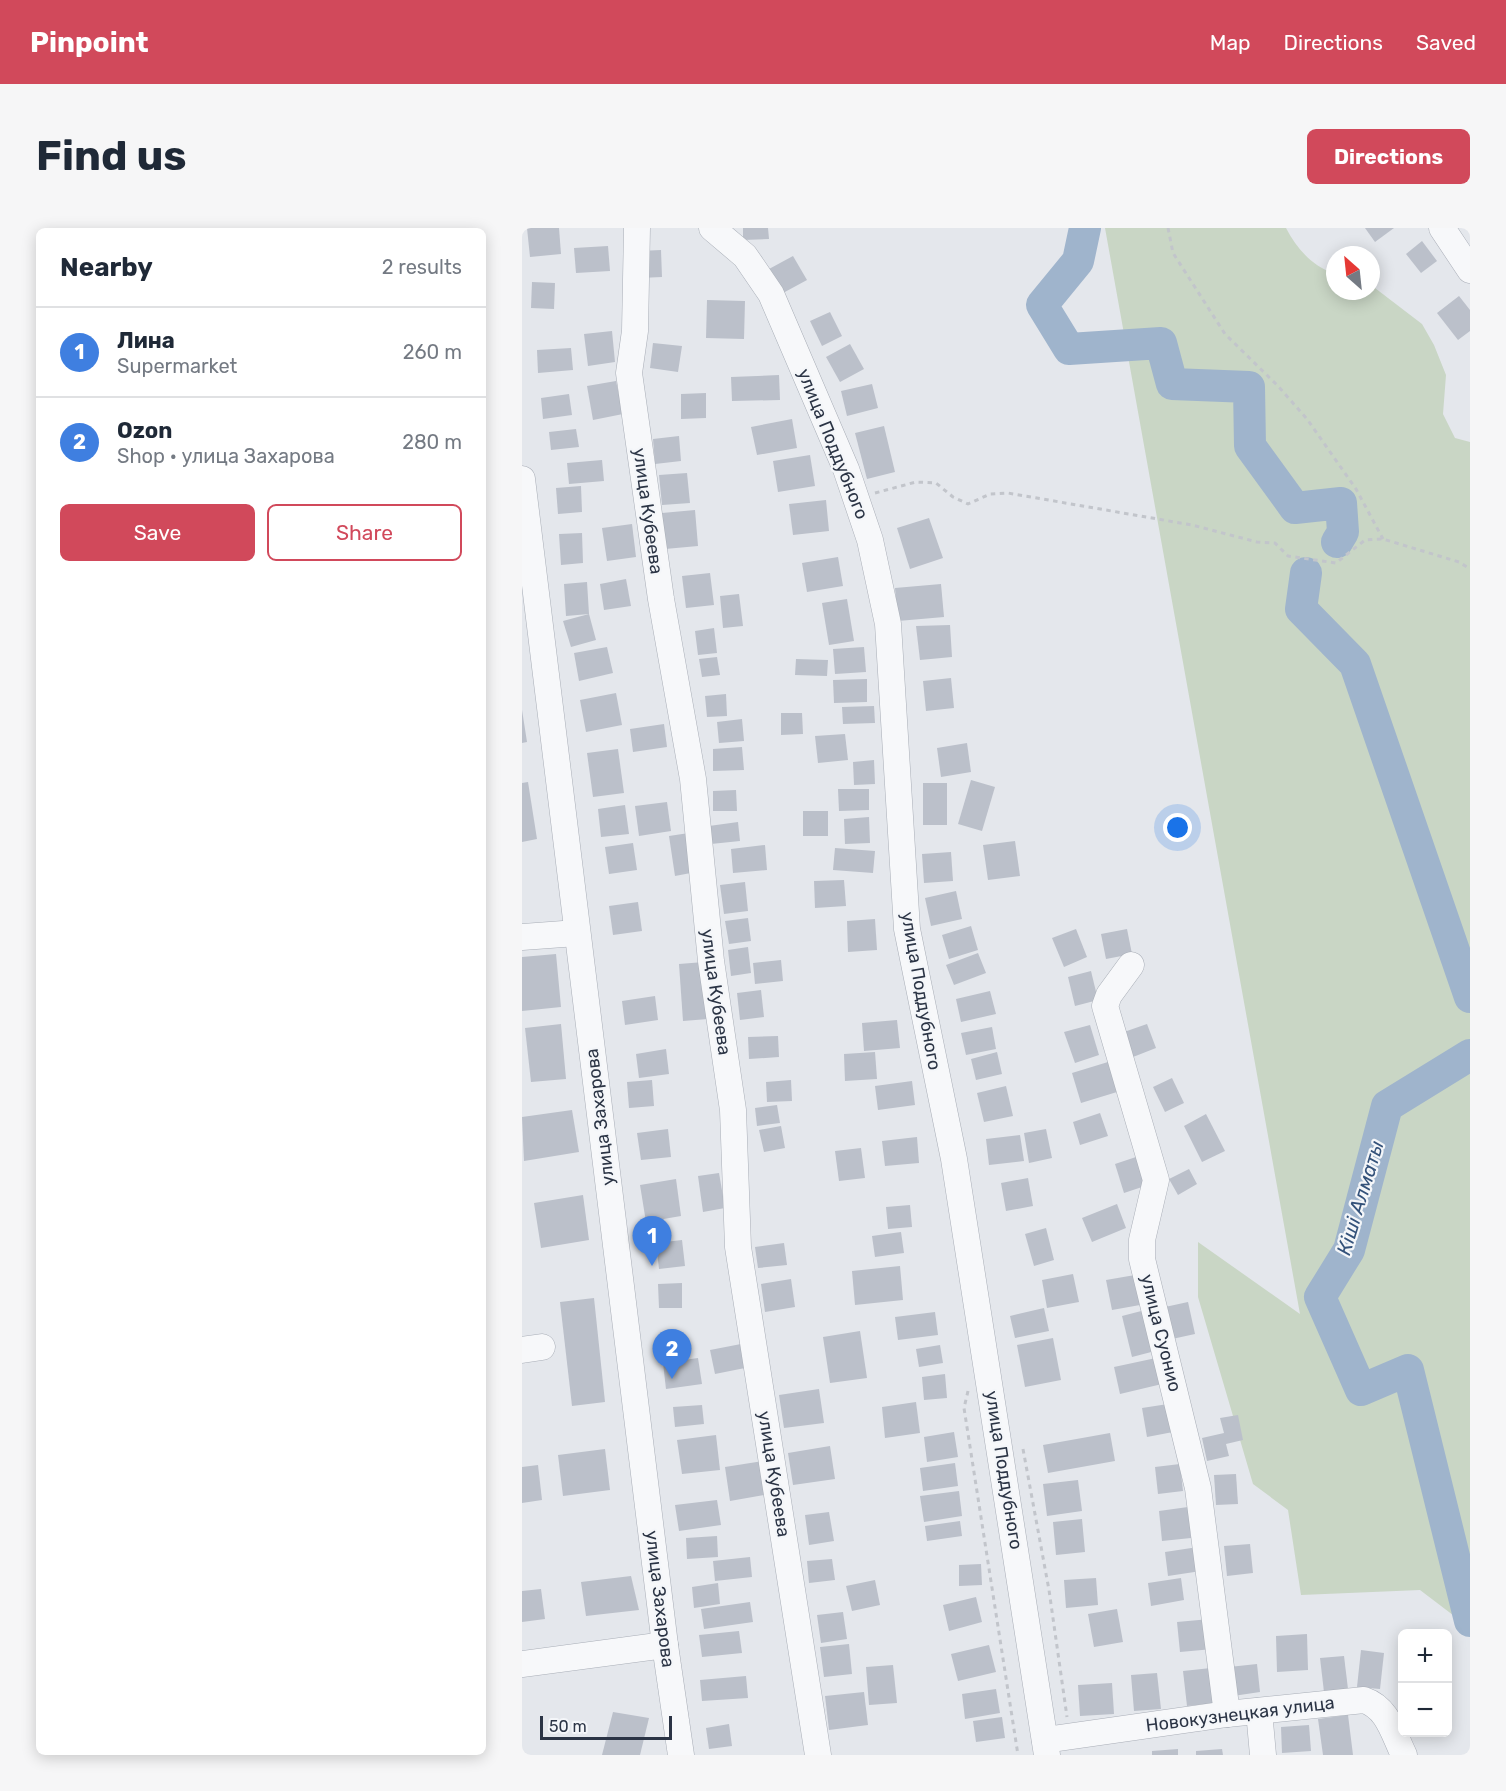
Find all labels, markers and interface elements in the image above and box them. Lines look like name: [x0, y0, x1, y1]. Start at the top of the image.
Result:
text: Pinpoint: [30, 26, 149, 59]
text: Map: [1210, 30, 1251, 55]
text: Directions: [1284, 30, 1383, 55]
text: Saved: [1416, 30, 1476, 55]
button: Directions: [1307, 129, 1470, 184]
text: Find us: [36, 131, 187, 181]
north arrow: [1326, 246, 1380, 300]
text: Nearby: [60, 252, 153, 283]
text: 2 results: [382, 255, 462, 279]
text: Лина: [117, 327, 175, 354]
text: 1: [75, 340, 84, 364]
text: 260 m: [403, 340, 462, 364]
text: Supermarket: [117, 354, 237, 378]
street label: улица Поддубного: [793, 365, 873, 523]
text: Ozon: [117, 417, 172, 444]
text: 2: [73, 430, 86, 454]
text: 280 m: [402, 430, 462, 454]
text: Shop · улица Захарова: [117, 444, 335, 468]
street label: улица Кубеева: [628, 446, 668, 576]
button: Save: [60, 504, 255, 561]
button: Share: [267, 504, 462, 561]
your location: [1163, 813, 1192, 842]
street label: улица Поддубного: [896, 910, 946, 1072]
street label: улица Кубеева: [696, 927, 736, 1057]
street label: улица Захарова: [581, 1047, 619, 1187]
water label: Кіші Алматы: [1331, 1138, 1389, 1258]
pin: 1: [632, 1216, 672, 1266]
street label: улица Суонио: [1136, 1272, 1186, 1394]
pin: 2: [652, 1330, 692, 1379]
street label: улица Поддубного: [981, 1389, 1027, 1551]
street label: улица Кубеева: [753, 1409, 795, 1539]
street label: улица Захарова: [641, 1529, 679, 1669]
map controls: [1398, 1629, 1452, 1737]
button: +: [1398, 1629, 1452, 1683]
button: −: [1398, 1683, 1452, 1737]
street label: Новокузнецкая улица: [1144, 1691, 1336, 1737]
scale bar: [540, 1713, 672, 1740]
text: 50 m: [549, 1717, 587, 1736]

